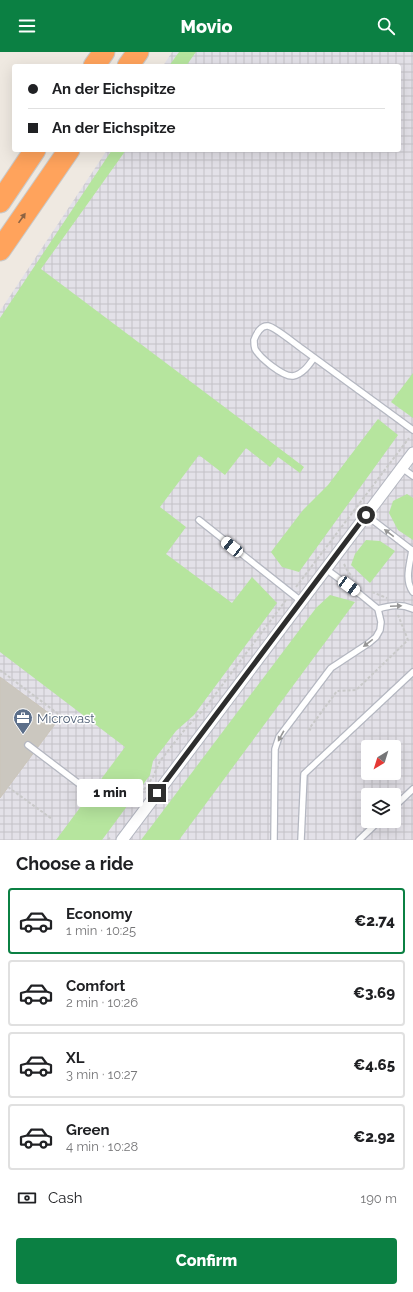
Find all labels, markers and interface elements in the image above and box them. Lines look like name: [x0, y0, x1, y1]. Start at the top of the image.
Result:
icon: menu: [16, 15, 38, 37]
icon: search: [375, 15, 397, 37]
text: Movio: [181, 16, 232, 37]
text: An der Eichspitze: [52, 80, 176, 98]
text: An der Eichspitze: [52, 119, 176, 137]
one-way arrow: [18, 213, 26, 223]
route start: [357, 506, 375, 524]
one-way arrow: [384, 529, 395, 537]
car: [219, 535, 245, 559]
car: [336, 574, 362, 598]
one-way arrow: [390, 602, 402, 609]
one-way arrow: [363, 639, 374, 647]
office icon: Microvast: [12, 707, 34, 735]
place label: Microvast: [37, 711, 95, 726]
one-way arrow: [277, 730, 284, 742]
north arrow: [361, 740, 401, 780]
map controls: [361, 740, 401, 828]
callout: 1 min: [77, 779, 143, 807]
route end: [148, 784, 166, 802]
text: 1 min: [93, 785, 127, 800]
button: layers: [361, 788, 401, 828]
text: Choose a ride: [16, 853, 134, 874]
icon: car: [18, 903, 54, 939]
text: Economy: [66, 905, 133, 923]
text: €2.74: [354, 912, 395, 930]
text: 1 min · 10:25: [66, 923, 136, 938]
icon: car: [18, 975, 54, 1011]
text: Comfort: [66, 977, 125, 995]
text: €3.69: [353, 984, 395, 1002]
text: 2 min · 10:26: [66, 995, 138, 1010]
icon: car: [18, 1047, 54, 1083]
text: XL: [66, 1049, 84, 1067]
text: €4.65: [353, 1056, 395, 1074]
text: 3 min · 10:27: [66, 1067, 137, 1082]
icon: car: [18, 1119, 54, 1155]
text: Green: [66, 1121, 110, 1139]
text: €2.92: [353, 1128, 395, 1146]
text: 4 min · 10:28: [66, 1139, 138, 1154]
icon: cash: [16, 1187, 38, 1209]
text: Cash: [48, 1189, 82, 1207]
text: 190 m: [361, 1191, 397, 1206]
button: Confirm: [16, 1238, 397, 1284]

